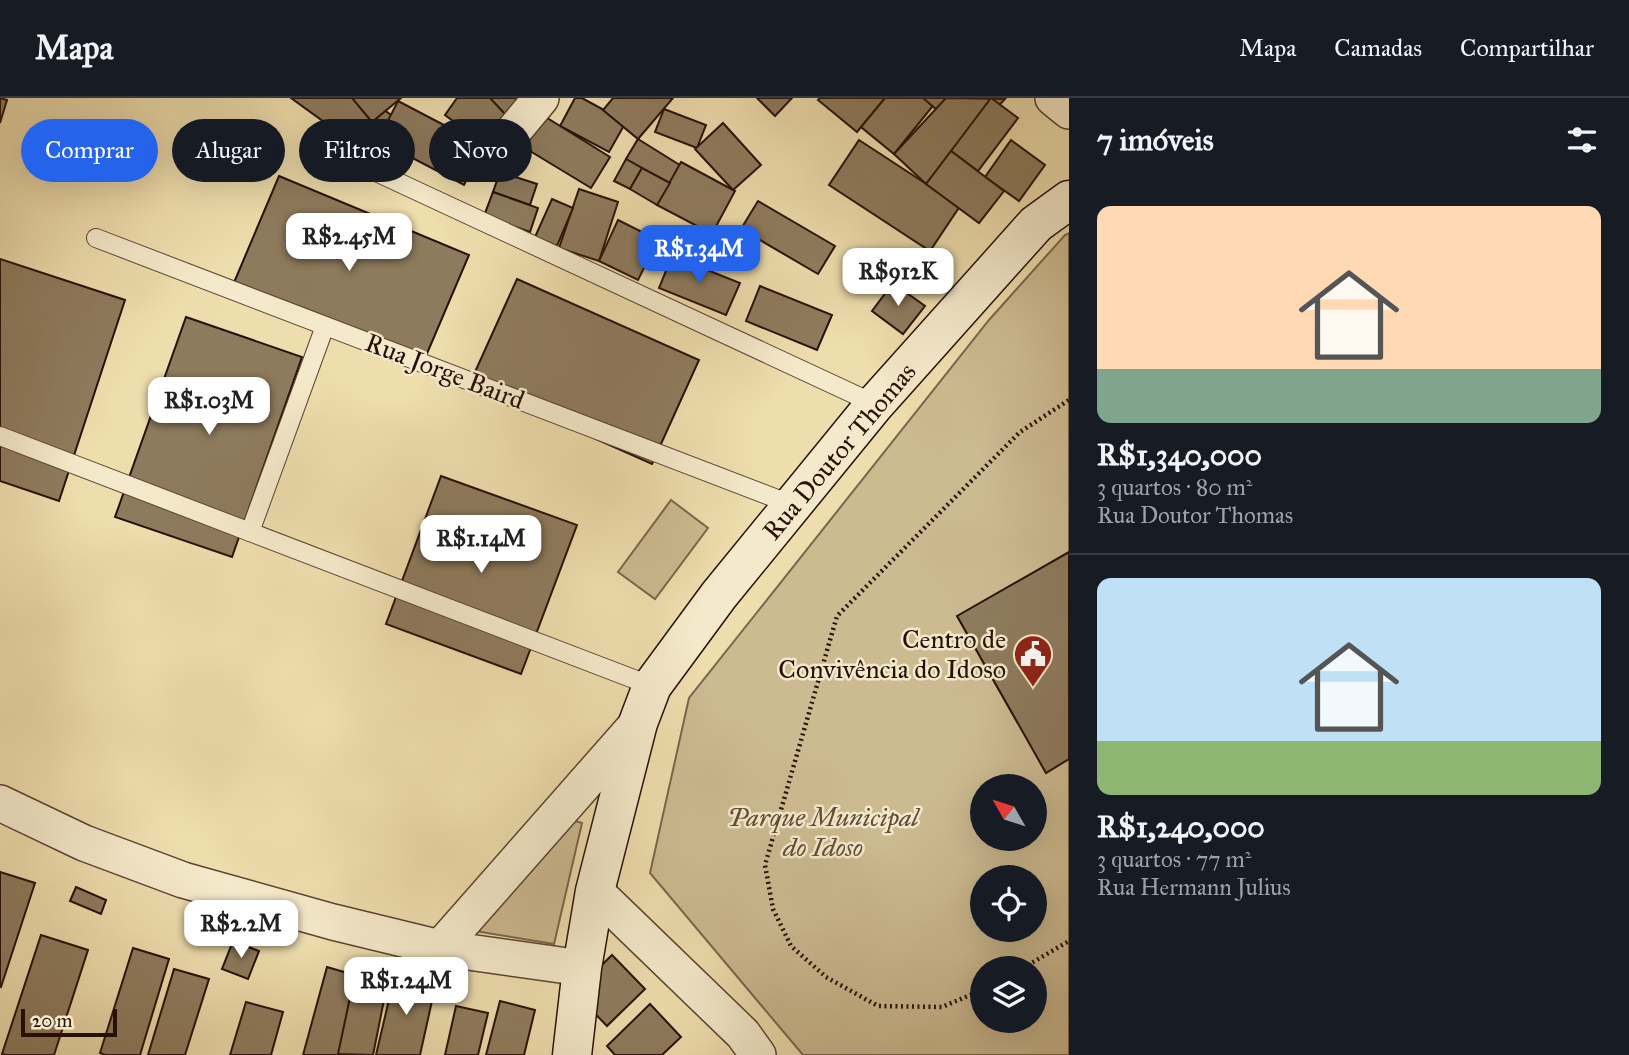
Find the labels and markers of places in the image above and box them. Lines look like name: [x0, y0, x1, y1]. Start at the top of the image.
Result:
pin: R$2.45M: [284, 214, 414, 273]
pin: R$1.34M: [634, 226, 764, 285]
pin: R$912K: [841, 248, 955, 308]
pin: R$1.03M: [144, 378, 274, 437]
pin: R$1.14M: [416, 516, 546, 575]
place label: Centro de Convivência do Idoso: [778, 623, 1006, 685]
public building icon: Centro de Convivência do Idoso: [1012, 633, 1054, 688]
pin: R$2.2M: [184, 900, 298, 960]
pin: R$1.24M: [341, 958, 471, 1017]

